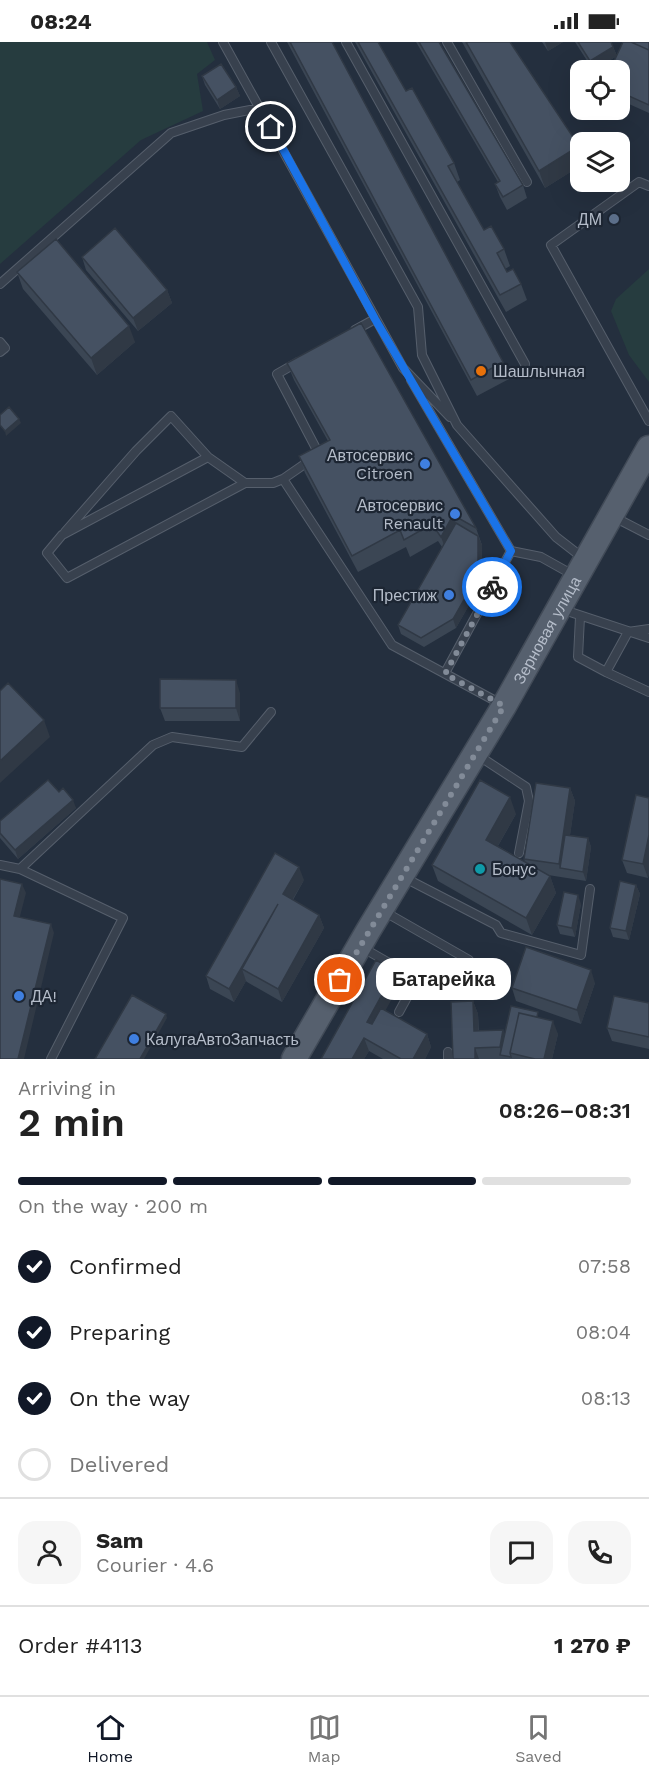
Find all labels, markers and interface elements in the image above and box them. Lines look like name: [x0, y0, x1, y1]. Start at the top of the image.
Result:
text: 08:24: [30, 9, 92, 34]
map controls: [570, 60, 630, 192]
button: locate: [570, 60, 630, 120]
pin: [245, 101, 296, 152]
icon: home: [254, 110, 287, 143]
button: layers: [570, 132, 630, 192]
place label: ДМ: [578, 210, 602, 229]
marker: ДМ: [607, 212, 621, 226]
place label: Шашлычная: [493, 362, 585, 381]
marker: Шашлычная: [474, 364, 488, 378]
place label: Автосервис Citroen: [327, 446, 413, 483]
marker: Автосервис Citroen: [418, 457, 432, 471]
place label: Автосервис Renault: [357, 496, 443, 533]
marker: Автосервис Renault: [448, 507, 462, 521]
courier: [462, 557, 522, 617]
icon: bike: [476, 571, 509, 604]
street label: Зерновая улица: [509, 573, 585, 687]
place label: Престиж: [373, 586, 437, 605]
marker: Престиж: [442, 588, 456, 602]
place label: Бонус: [492, 860, 536, 879]
marker: Бонус: [473, 862, 487, 876]
pin: [314, 954, 365, 1005]
callout: Батарейка: [376, 959, 511, 1001]
icon: bag: [323, 963, 356, 996]
text: Батарейка: [392, 967, 495, 991]
place label: ДА!: [31, 987, 57, 1006]
marker: ДА!: [12, 989, 26, 1003]
place label: КалугаАвтоЗапчасть: [146, 1030, 299, 1049]
marker: КалугаАвтоЗапчасть: [127, 1032, 141, 1046]
text: Arriving in: [18, 1076, 116, 1100]
text: 08:26–08:31: [499, 1098, 631, 1123]
text: 2 min: [18, 1100, 125, 1145]
text: On the way · 200 m: [18, 1194, 208, 1218]
icon: check: [18, 1250, 51, 1283]
text: Confirmed: [69, 1254, 182, 1279]
text: 07:58: [578, 1254, 631, 1278]
icon: check: [18, 1316, 51, 1349]
text: Preparing: [69, 1320, 170, 1345]
text: 08:04: [576, 1320, 631, 1344]
icon: check: [18, 1382, 51, 1415]
text: On the way: [69, 1386, 190, 1411]
text: 08:13: [581, 1386, 631, 1410]
text: Delivered: [69, 1452, 169, 1477]
button: person: [18, 1521, 81, 1584]
button: chat: [490, 1521, 553, 1584]
button: phone: [568, 1521, 631, 1584]
text: Sam: [96, 1528, 144, 1553]
text: Courier · 4.6: [96, 1553, 214, 1577]
text: Order #4113: [18, 1633, 143, 1658]
text: 1 270 ₽: [554, 1633, 631, 1658]
tab: Home: [87, 1711, 133, 1766]
tab: Map: [308, 1711, 341, 1766]
tab: Saved: [515, 1711, 562, 1766]

